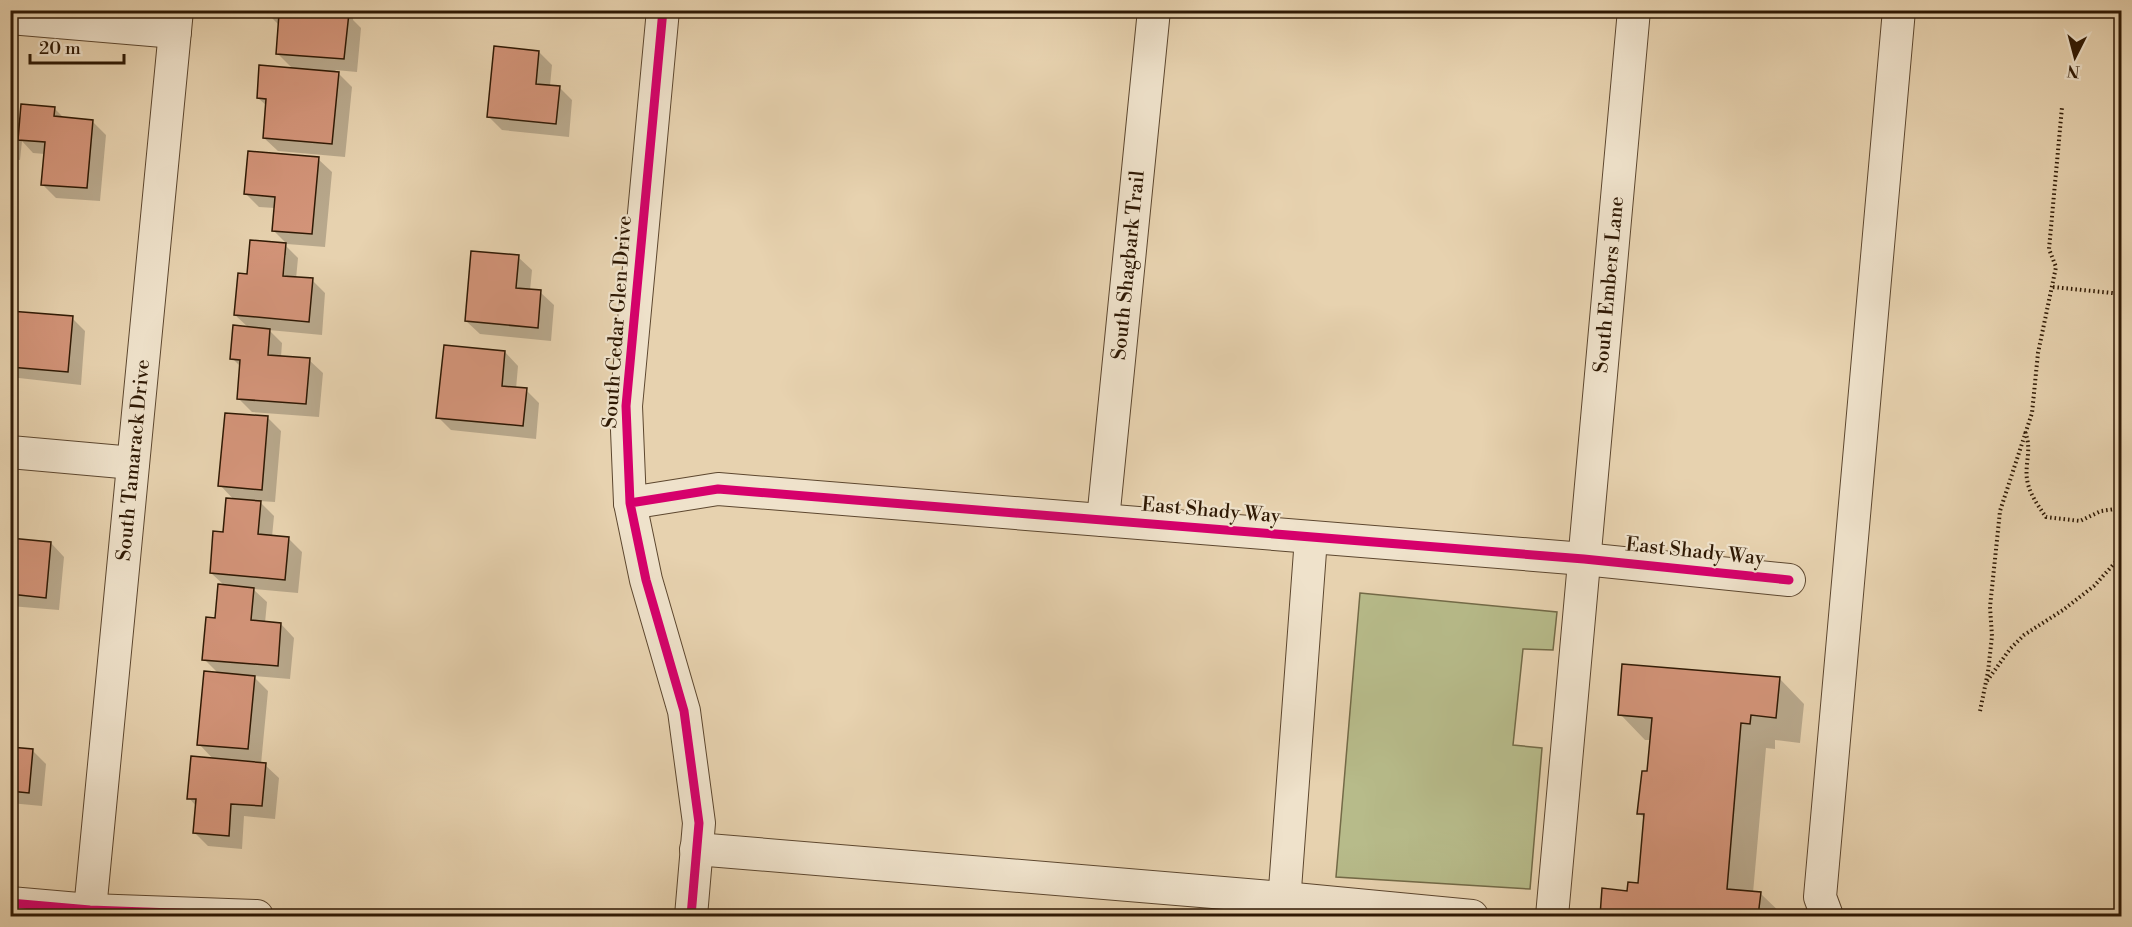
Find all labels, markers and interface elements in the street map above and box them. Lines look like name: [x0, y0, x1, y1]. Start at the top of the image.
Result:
scale bar: [30, 27, 124, 65]
north arrow: [2045, 27, 2105, 87]
text: 20 m: [39, 37, 81, 60]
text: N: [2066, 60, 2081, 82]
street label: South Shagbark Trail: [1107, 169, 1150, 361]
street label: South Embers Lane: [1589, 195, 1630, 374]
street label: South Cedar Glen Drive: [598, 215, 638, 429]
street label: South Tamarack Drive: [111, 358, 156, 562]
street label: East Shady Way: [1140, 492, 1282, 530]
street label: East Shady Way: [1624, 532, 1766, 572]

